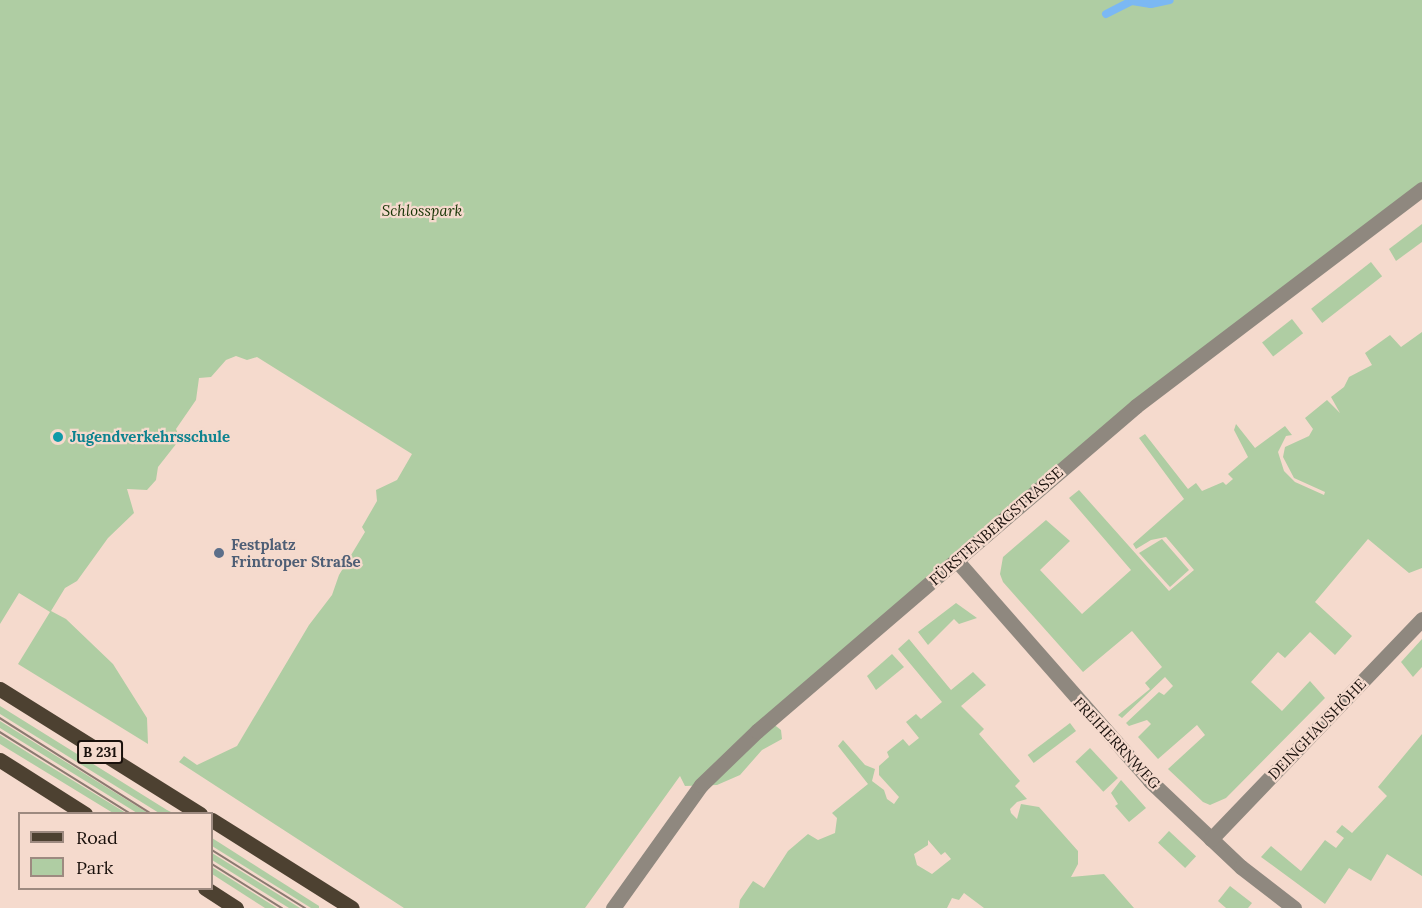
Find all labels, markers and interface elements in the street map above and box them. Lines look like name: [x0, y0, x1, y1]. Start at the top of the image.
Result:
park label: Schlosspark: [382, 202, 462, 220]
place label: Jugendverkehrsschule: [70, 428, 230, 446]
marker: Jugendverkehrsschule: [51, 430, 65, 444]
street label: FÜRSTENBERGSTRASSE: [926, 463, 1066, 589]
place label: Festplatz Frintroper Straße: [231, 535, 361, 570]
marker: Festplatz Frintroper Straße: [212, 546, 226, 560]
street label: DEINGHAUSHÖHE: [1264, 675, 1370, 783]
street label: FREIHERRNWEG: [1070, 693, 1164, 793]
road number: B 231: [76, 741, 124, 763]
legend: [18, 812, 213, 890]
text: Road: [76, 826, 118, 849]
text: Park: [76, 856, 113, 879]

